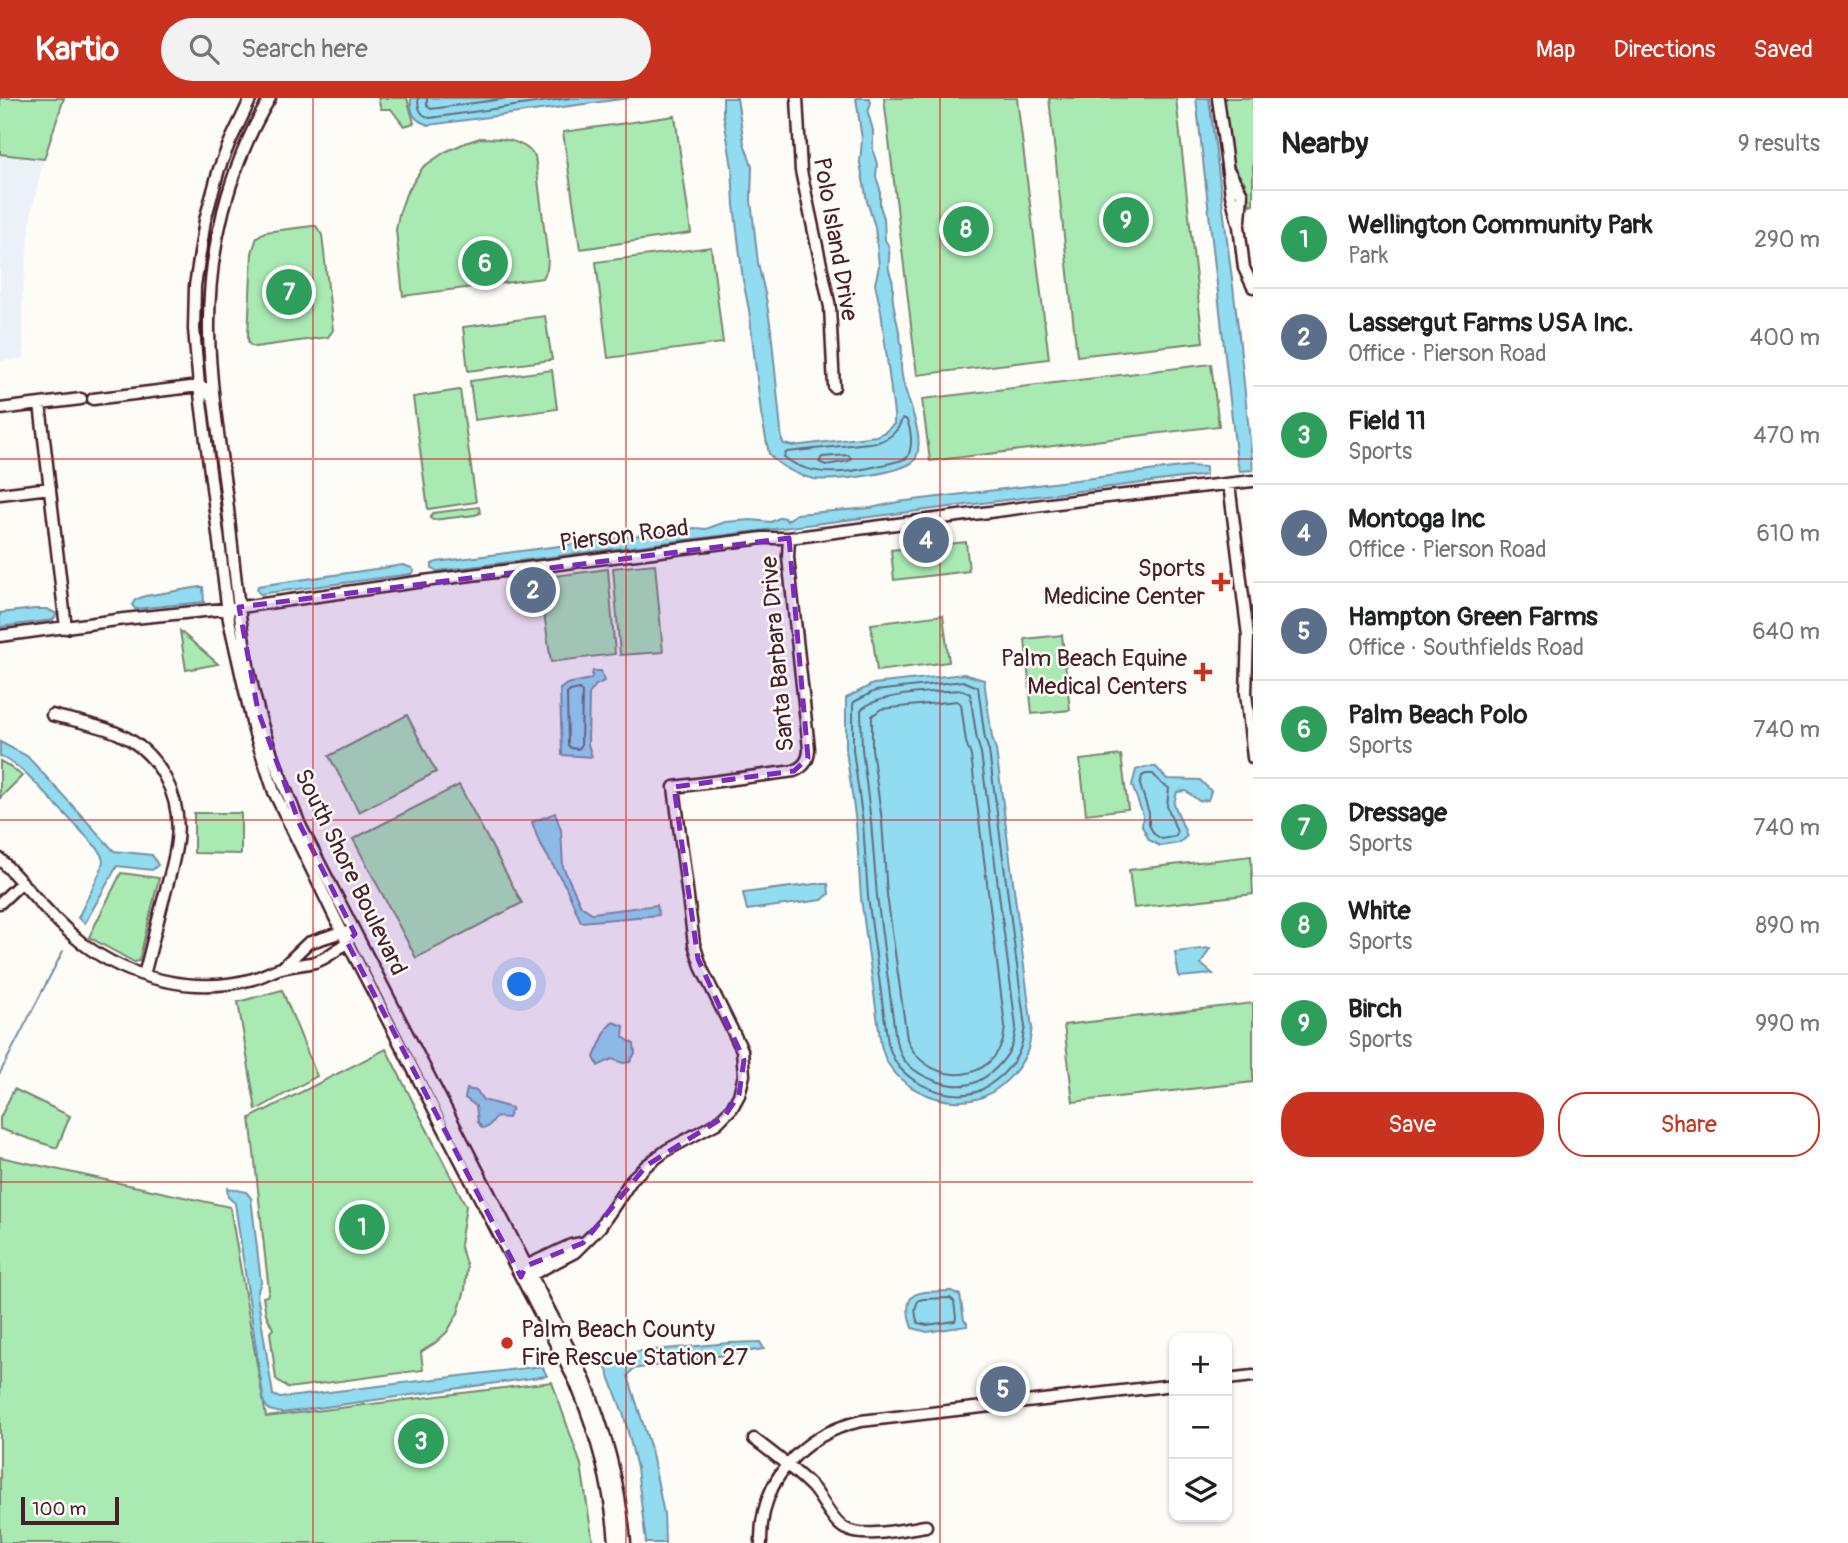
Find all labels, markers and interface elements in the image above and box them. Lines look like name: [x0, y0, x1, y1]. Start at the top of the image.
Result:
search box: [161, 18, 651, 81]
text: Kartio: [35, 29, 119, 70]
icon: search: [185, 30, 223, 68]
text: Search here: [241, 33, 368, 65]
text: Map: [1536, 35, 1576, 64]
text: Directions: [1614, 35, 1715, 64]
text: Saved: [1753, 35, 1813, 64]
text: Nearby: [1281, 125, 1368, 162]
text: 9 results: [1738, 129, 1820, 158]
street label: Polo Island Drive: [807, 155, 864, 323]
pin: 9: [1103, 194, 1149, 246]
pin: 8: [943, 203, 989, 255]
text: Wellington Community Park: [1348, 209, 1653, 241]
text: 1: [1300, 225, 1309, 254]
text: 290 m: [1754, 225, 1820, 254]
pin: 6: [462, 237, 508, 289]
text: Park: [1348, 241, 1388, 270]
pin: 7: [266, 266, 312, 318]
text: Lassergut Farms USA Inc.: [1348, 307, 1634, 339]
text: 2: [1298, 323, 1310, 352]
text: 400 m: [1750, 323, 1820, 352]
text: Office · Pierson Road: [1348, 339, 1547, 368]
text: Field 11: [1348, 405, 1426, 437]
text: 3: [1298, 421, 1310, 450]
text: 470 m: [1753, 421, 1820, 450]
text: Sports: [1348, 437, 1412, 466]
text: Montoga Inc: [1348, 503, 1485, 535]
street label: Pierson Road: [558, 513, 690, 558]
pin: 4: [903, 514, 949, 566]
text: 4: [1297, 519, 1311, 548]
text: 610 m: [1756, 519, 1820, 548]
text: Office · Pierson Road: [1348, 535, 1547, 564]
place label: Sports Medicine Center: [1043, 554, 1205, 611]
street label: Santa Barbara Drive: [754, 555, 800, 753]
pin: 2: [510, 564, 556, 616]
marker: Sports Medicine Center: [1211, 572, 1231, 592]
text: Hampton Green Farms: [1348, 601, 1598, 633]
text: 5: [1298, 617, 1310, 646]
text: 640 m: [1752, 617, 1820, 646]
text: Office · Southfields Road: [1348, 633, 1584, 662]
place label: Palm Beach Equine Medical Centers: [1001, 644, 1187, 701]
marker: Palm Beach Equine Medical Centers: [1193, 662, 1213, 682]
text: Palm Beach Polo: [1348, 699, 1527, 731]
text: 6: [1297, 715, 1311, 744]
text: 740 m: [1753, 715, 1820, 744]
text: Sports: [1348, 731, 1412, 760]
street label: South Shore Boulevard: [288, 764, 413, 980]
text: Dressage: [1348, 797, 1447, 829]
text: 7: [1298, 813, 1310, 842]
text: 740 m: [1753, 813, 1820, 842]
text: Sports: [1348, 829, 1412, 858]
text: White: [1348, 895, 1411, 927]
text: 8: [1298, 911, 1310, 940]
text: 890 m: [1755, 911, 1820, 940]
text: Sports: [1348, 927, 1412, 956]
your location: [502, 967, 536, 1001]
text: Birch: [1348, 993, 1402, 1025]
text: 9: [1298, 1009, 1310, 1038]
text: 990 m: [1755, 1009, 1820, 1038]
text: Sports: [1348, 1025, 1412, 1054]
button: Save: [1281, 1092, 1544, 1157]
button: Share: [1558, 1092, 1820, 1157]
pin: 1: [339, 1201, 385, 1253]
place label: Palm Beach County Fire Rescue Station 27: [521, 1315, 749, 1372]
map controls: [1169, 1333, 1232, 1522]
button: +: [1169, 1333, 1232, 1396]
marker: Palm Beach County Fire Rescue Station 27: [499, 1335, 515, 1351]
pin: 5: [980, 1363, 1026, 1415]
button: −: [1169, 1396, 1232, 1459]
pin: 3: [398, 1415, 444, 1467]
button: layers: [1169, 1459, 1232, 1522]
scale bar: [21, 1494, 119, 1526]
text: 100 m: [32, 1497, 86, 1521]

